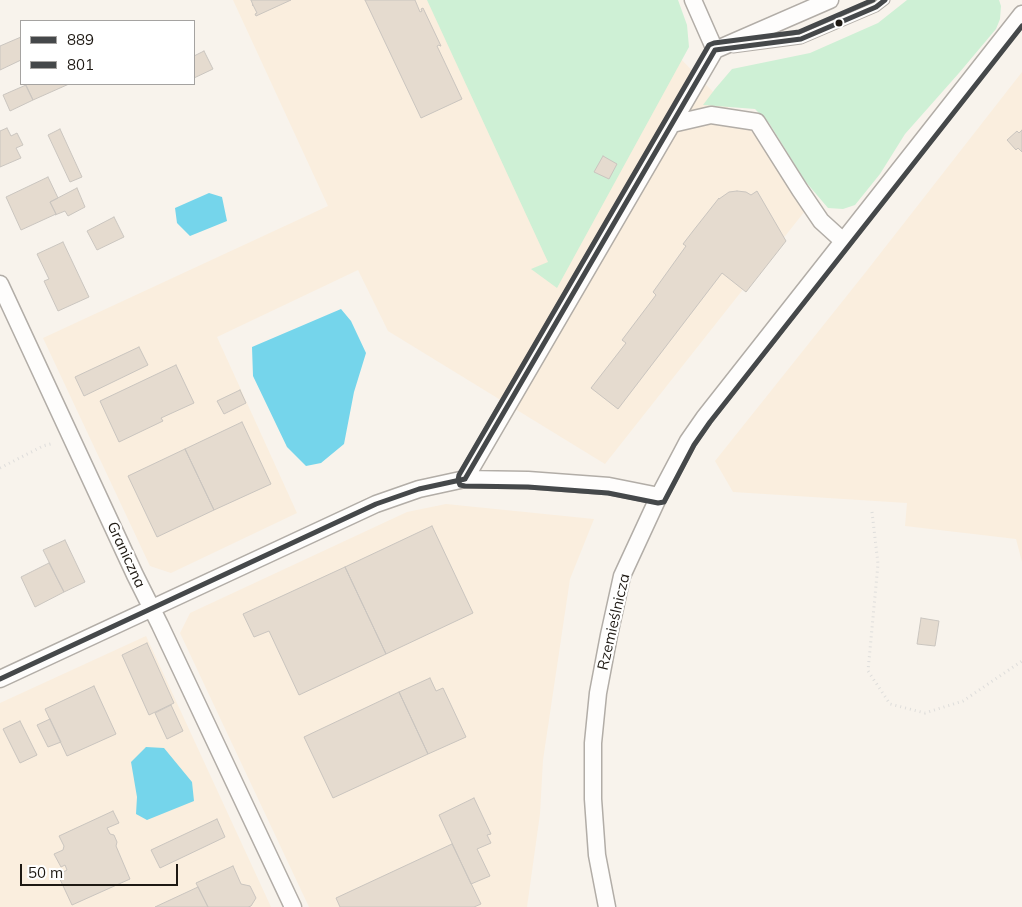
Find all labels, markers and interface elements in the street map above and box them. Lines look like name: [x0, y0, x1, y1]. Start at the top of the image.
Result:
unlabelled marker: [834, 18, 844, 28]
legend: [20, 20, 195, 85]
text: 889: [67, 30, 94, 49]
text: 801: [67, 55, 94, 74]
street label: Graniczna: [103, 519, 149, 591]
street label: Rzemieślnicza: [594, 572, 634, 672]
scale bar: [22, 854, 180, 886]
text: 50 m: [28, 863, 63, 882]

